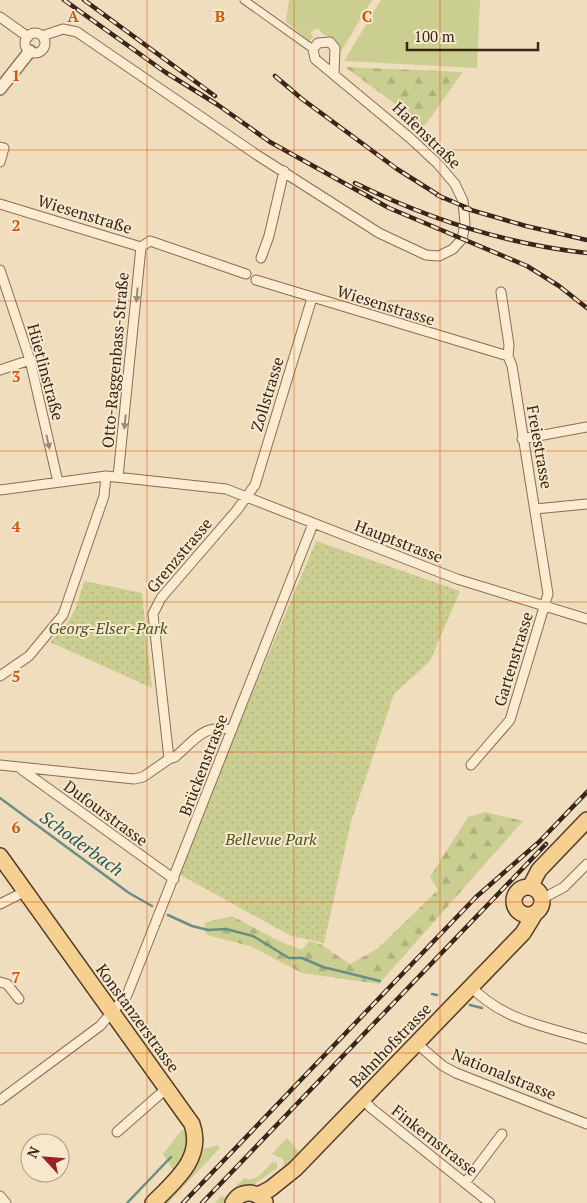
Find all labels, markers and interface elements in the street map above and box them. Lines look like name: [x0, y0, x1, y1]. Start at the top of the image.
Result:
text: A: [67, 5, 79, 27]
text: B: [215, 5, 225, 27]
text: C: [362, 5, 372, 27]
scale bar: [407, 20, 538, 52]
text: 100 m: [414, 26, 455, 46]
text: 1: [11, 64, 21, 86]
street label: Hafenstraße: [388, 97, 466, 173]
street label: Wiesenstraße: [35, 189, 135, 239]
text: 2: [11, 214, 21, 236]
street label: Otto-Raggenbass-Straße: [96, 271, 134, 449]
street label: Wiesenstrasse: [334, 280, 438, 330]
one-way arrow: [132, 287, 140, 303]
street label: Hüetlinstraße: [23, 321, 69, 423]
street label: Zollstrasse: [245, 354, 289, 434]
text: 3: [11, 365, 21, 387]
street label: Freiestrasse: [522, 403, 558, 491]
one-way arrow: [121, 414, 129, 430]
one-way arrow: [44, 434, 52, 449]
street label: Grenzstrasse: [141, 513, 217, 597]
street label: Hauptstrasse: [352, 514, 446, 568]
text: 4: [11, 515, 21, 537]
street label: Gartenstrasse: [488, 609, 538, 709]
park label: Georg-Elser-Park: [48, 617, 168, 639]
text: 5: [11, 665, 21, 687]
street label: Brückenstrasse: [174, 711, 232, 819]
street label: Dufourstrasse: [60, 775, 152, 851]
water label: Schoderbach: [36, 805, 128, 881]
text: 6: [11, 816, 21, 838]
park label: Bellevue Park: [224, 828, 317, 850]
street label: Konstanzerstrasse: [91, 959, 185, 1077]
text: 7: [11, 966, 21, 988]
street label: Bahnhofstrasse: [344, 998, 436, 1092]
street label: Nationalstrasse: [449, 1043, 559, 1105]
street label: Finkernstrasse: [387, 1099, 483, 1181]
north arrow: [20, 1133, 70, 1183]
text: N: [22, 1143, 44, 1161]

